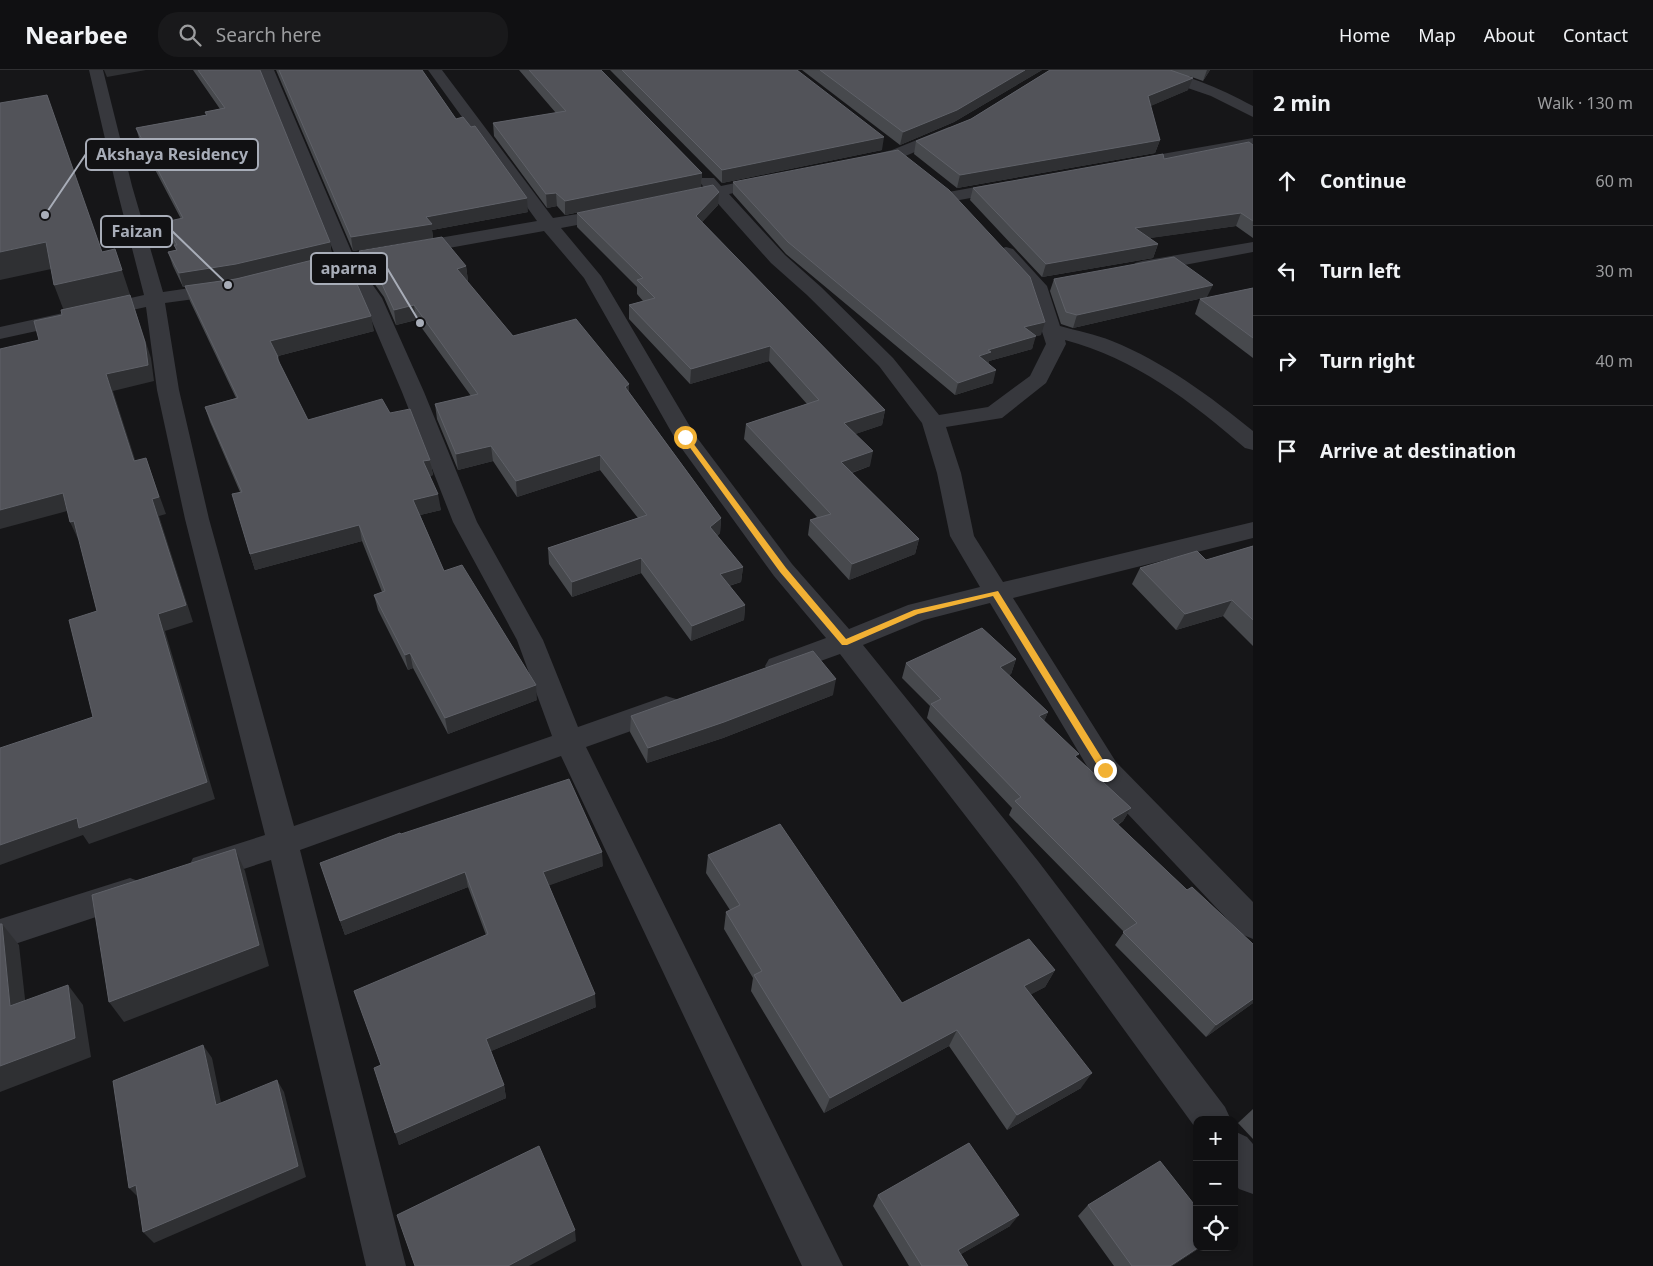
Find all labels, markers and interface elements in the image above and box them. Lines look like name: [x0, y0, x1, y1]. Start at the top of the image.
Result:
search box: [158, 12, 508, 57]
text: Nearbee: [25, 18, 128, 51]
icon: search: [176, 21, 204, 49]
text: Search here: [216, 22, 322, 48]
text: Home: [1339, 23, 1390, 47]
text: Map: [1418, 23, 1456, 47]
text: About: [1484, 23, 1535, 47]
text: Contact: [1563, 23, 1628, 47]
text: 2 min: [1273, 89, 1331, 117]
text: Walk · 130 m: [1538, 92, 1633, 114]
callout: Akshaya Residency: [86, 139, 258, 170]
text: Akshaya Residency: [96, 143, 249, 165]
icon: ahead: [1273, 167, 1301, 195]
text: Continue: [1320, 168, 1406, 194]
text: 60 m: [1596, 170, 1633, 192]
callout: Faizan: [101, 216, 172, 247]
text: Faizan: [111, 220, 163, 242]
callout: aparna: [311, 253, 387, 284]
text: aparna: [321, 257, 377, 279]
icon: left: [1273, 257, 1301, 285]
text: Turn left: [1320, 258, 1401, 284]
text: 30 m: [1596, 260, 1633, 282]
icon: right: [1273, 347, 1301, 375]
text: Turn right: [1320, 348, 1415, 374]
text: 40 m: [1596, 350, 1633, 372]
route start: [674, 426, 697, 449]
icon: arrive: [1273, 437, 1301, 465]
text: Arrive at destination: [1320, 438, 1516, 464]
route end: [1094, 759, 1117, 782]
map controls: [1193, 1116, 1238, 1251]
button: +: [1193, 1116, 1238, 1161]
button: −: [1193, 1161, 1238, 1206]
button: locate: [1193, 1206, 1238, 1251]

